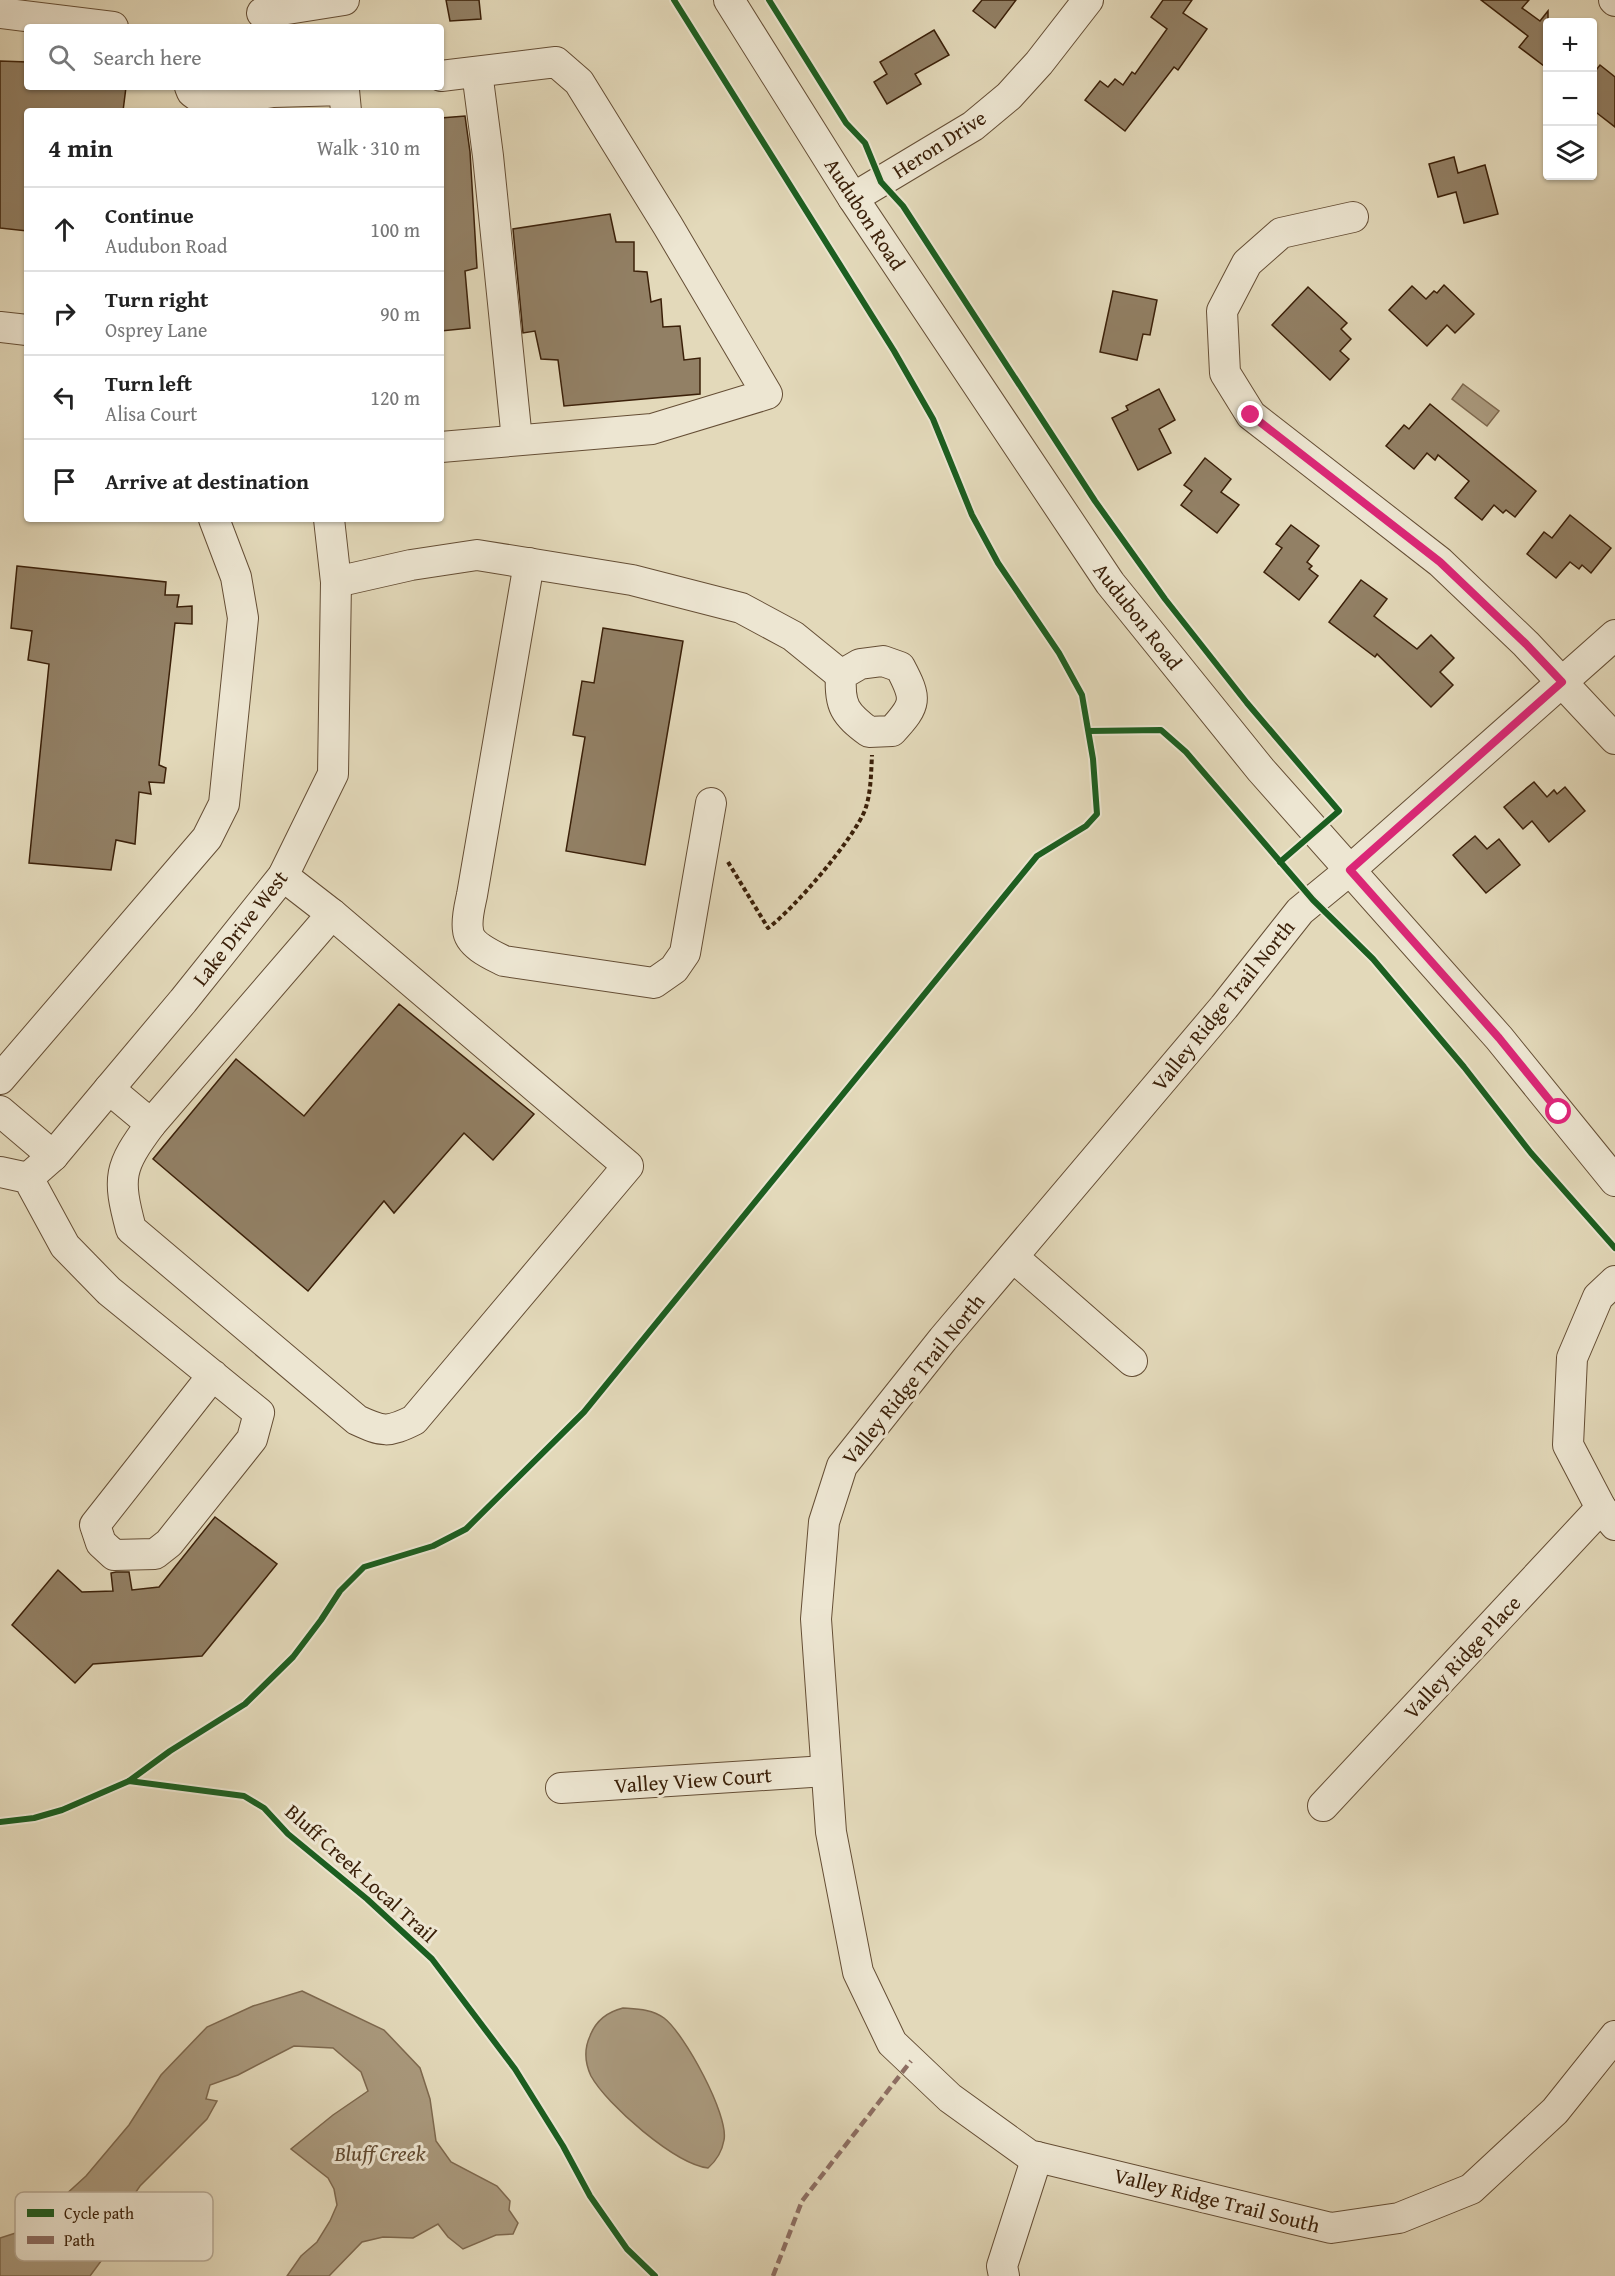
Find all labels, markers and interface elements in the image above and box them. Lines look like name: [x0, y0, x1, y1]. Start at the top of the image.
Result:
map controls: [1543, 18, 1597, 180]
button: +: [1543, 18, 1597, 72]
search box: [24, 24, 444, 90]
icon: search: [45, 41, 78, 74]
text: Search here: [93, 41, 202, 73]
button: −: [1543, 72, 1597, 126]
street label: Heron Drive: [886, 102, 992, 186]
button: layers: [1543, 126, 1597, 180]
text: 4 min: [48, 128, 113, 167]
text: Walk · 310 m: [317, 133, 420, 162]
street label: Audubon Road: [817, 152, 913, 277]
text: Continue: [105, 199, 194, 231]
icon: ahead: [48, 213, 81, 246]
text: 100 m: [370, 215, 420, 244]
text: Audubon Road: [105, 231, 227, 260]
text: Turn right: [105, 283, 208, 315]
icon: right: [48, 297, 81, 330]
text: 90 m: [380, 299, 420, 328]
text: Osprey Lane: [105, 315, 207, 344]
text: Turn left: [105, 367, 192, 399]
icon: left: [48, 381, 81, 414]
text: 120 m: [370, 383, 420, 412]
text: Alisa Court: [105, 399, 197, 428]
route end: [1237, 401, 1263, 427]
icon: arrive: [48, 465, 81, 498]
text: Arrive at destination: [105, 465, 309, 497]
street label: Audubon Road: [1086, 556, 1190, 677]
street label: Lake Drive West: [185, 863, 295, 992]
street label: Valley Ridge Trail North: [1144, 913, 1302, 1097]
route start: [1545, 1098, 1571, 1124]
street label: Valley Ridge Trail North: [834, 1287, 992, 1471]
street label: Valley Ridge Place: [1396, 1588, 1528, 1726]
street label: Valley View Court: [613, 1759, 773, 1801]
street label: Bluff Creek Local Trail: [278, 1796, 444, 1950]
water label: Bluff Creek: [333, 2137, 427, 2169]
street label: Valley Ridge Trail South: [1111, 2159, 1324, 2241]
legend: [15, 2192, 213, 2261]
text: Cycle path: [64, 2201, 134, 2225]
text: Path: [64, 2228, 95, 2252]

